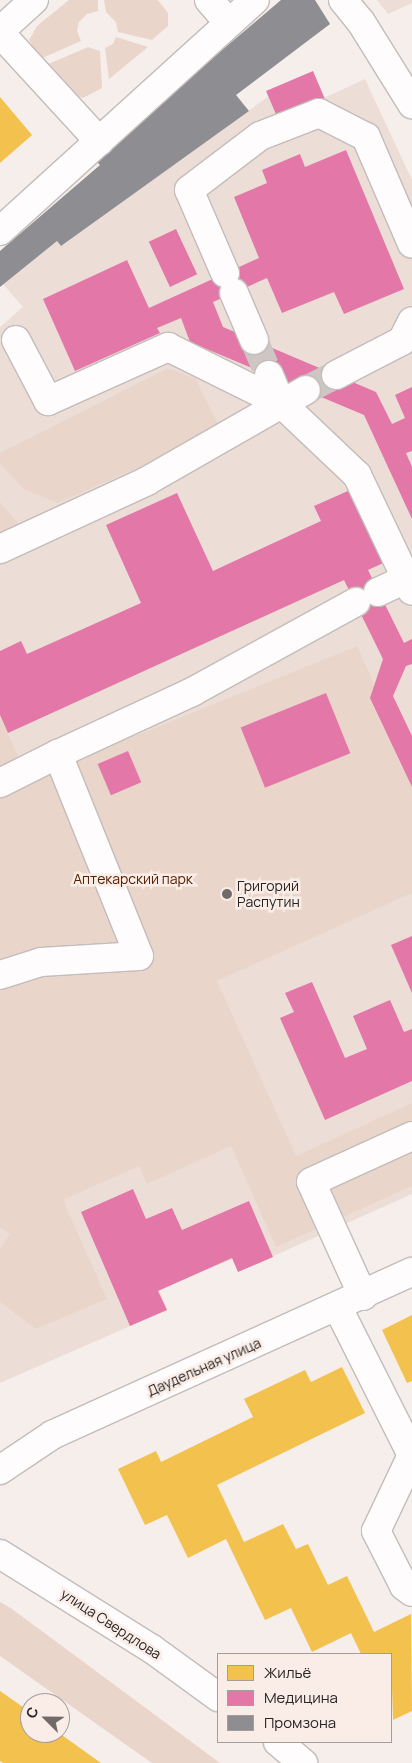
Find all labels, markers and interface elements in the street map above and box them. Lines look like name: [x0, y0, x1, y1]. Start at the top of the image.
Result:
park label: Аптекарский парк: [73, 871, 193, 887]
place label: Григорий Распутин: [237, 878, 300, 910]
marker: Григорий Распутин: [221, 888, 233, 900]
street label: Даудельная улица: [144, 1334, 264, 1400]
street label: улица Свердлова: [58, 1585, 164, 1663]
legend: [217, 1653, 392, 1743]
text: Жильё: [264, 1662, 311, 1683]
text: Медицина: [264, 1687, 338, 1708]
north arrow: [20, 1693, 70, 1743]
text: С: [21, 1704, 42, 1721]
text: Промзона: [264, 1712, 336, 1733]

